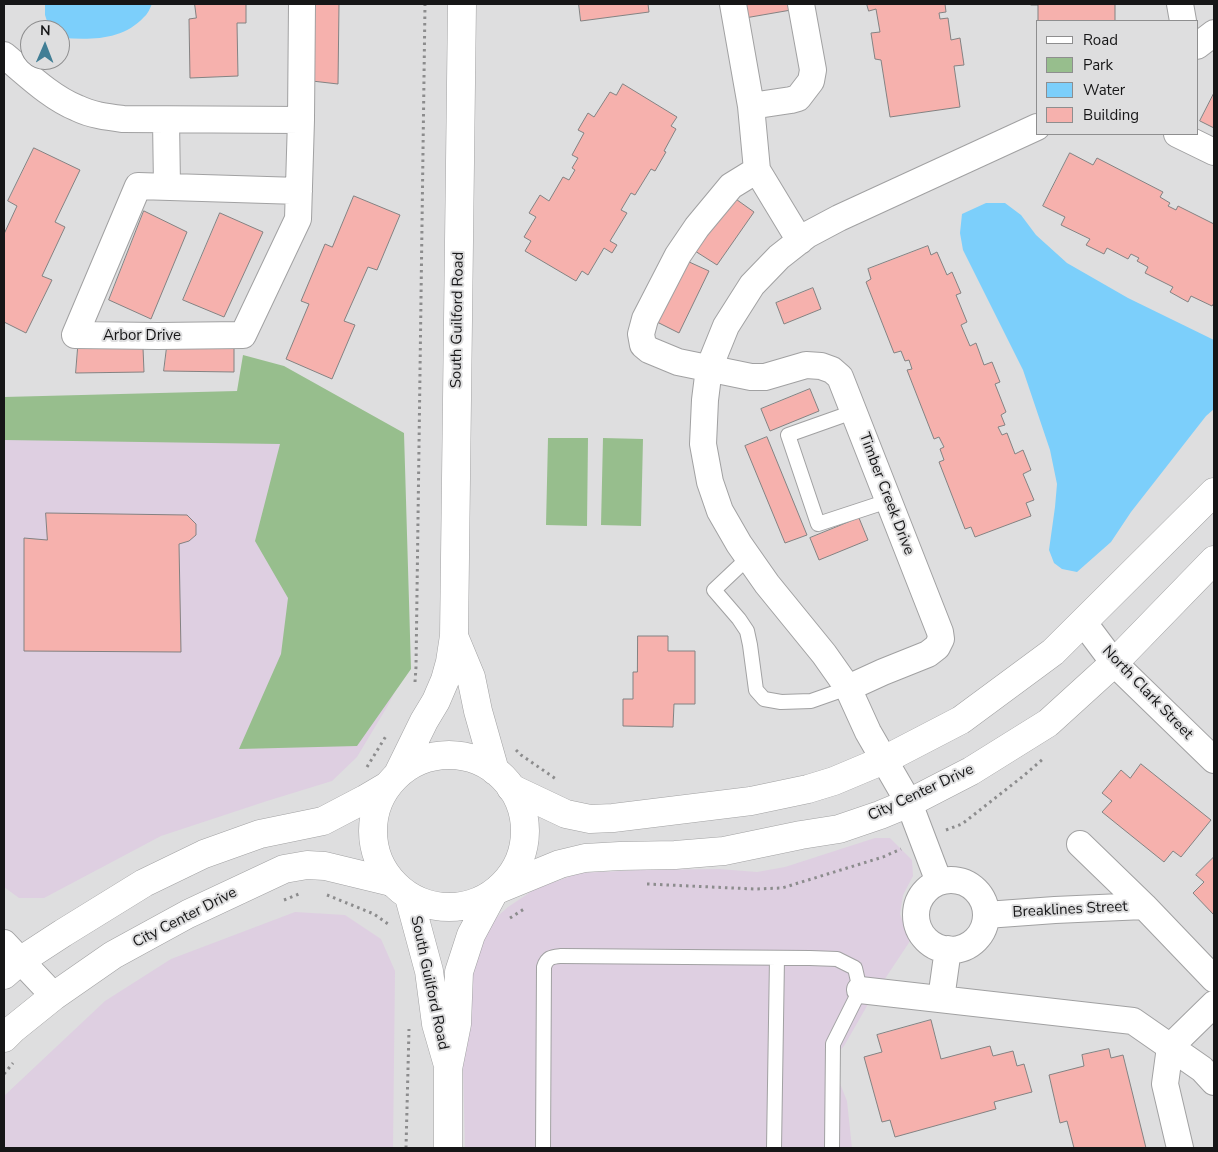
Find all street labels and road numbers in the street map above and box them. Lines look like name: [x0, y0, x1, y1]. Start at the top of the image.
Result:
street label: South Guilford Road: [448, 252, 468, 388]
street label: Arbor Drive: [103, 327, 181, 345]
street label: Timber Creek Drive: [854, 430, 918, 558]
street label: North Clark Street: [1098, 643, 1196, 743]
street label: City Center Drive: [865, 761, 977, 825]
street label: City Center Drive: [130, 884, 240, 952]
street label: Breaklines Street: [1012, 898, 1128, 922]
street label: South Guilford Road: [406, 914, 452, 1052]

